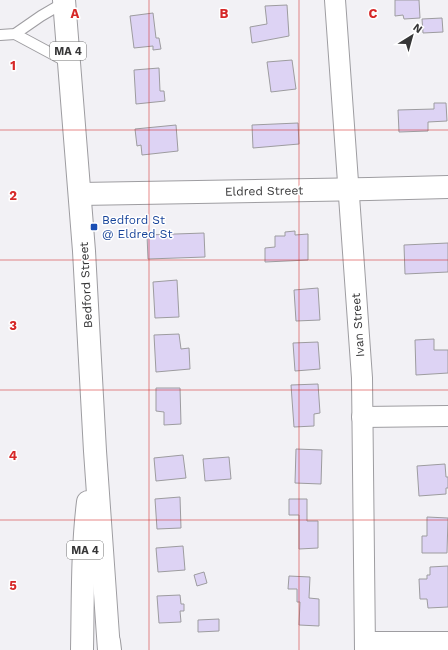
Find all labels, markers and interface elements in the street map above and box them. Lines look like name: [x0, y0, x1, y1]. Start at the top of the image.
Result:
text: A: [71, 6, 80, 21]
text: B: [220, 6, 229, 21]
text: C: [369, 6, 378, 21]
north arrow: [392, 16, 432, 56]
text: N: [411, 21, 425, 36]
road number: MA 4: [50, 42, 86, 60]
text: 1: [10, 58, 16, 73]
street label: Eldred Street: [225, 183, 303, 199]
text: 2: [9, 188, 17, 203]
place label: Bedford St @ Eldred St: [102, 213, 172, 241]
marker: Bedford St @ Eldred St: [89, 222, 99, 232]
street label: Bedford Street: [77, 241, 95, 329]
street label: Ivan Street: [349, 293, 367, 357]
text: 3: [9, 318, 17, 333]
text: 4: [9, 448, 18, 463]
road number: MA 4: [67, 541, 103, 559]
text: 5: [9, 578, 17, 593]

